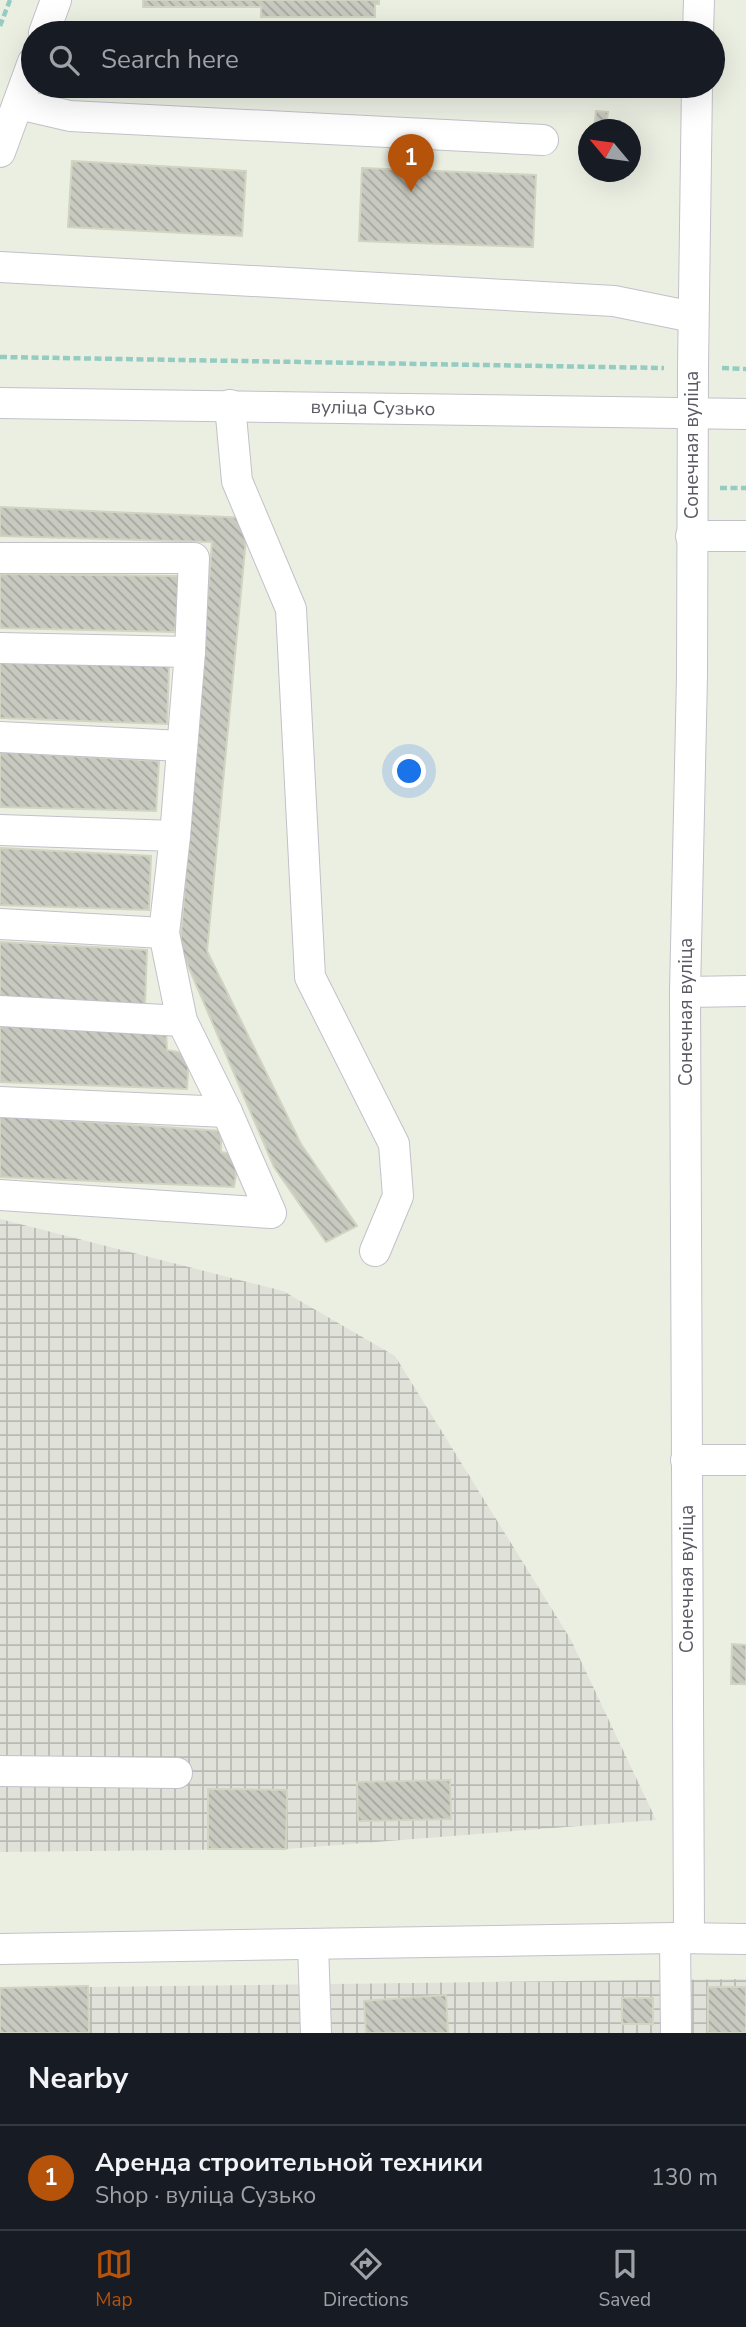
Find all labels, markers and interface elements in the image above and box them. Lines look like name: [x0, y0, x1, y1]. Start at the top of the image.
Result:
search box: [21, 21, 725, 98]
icon: search: [45, 41, 83, 79]
text: Search here: [101, 42, 239, 77]
north arrow: [578, 119, 641, 182]
pin: 1: [388, 134, 434, 192]
street label: Сонечная вуліца: [679, 371, 705, 519]
street label: вуліца Сузько: [311, 394, 435, 422]
your location: [392, 754, 426, 788]
street label: Сонечная вуліца: [673, 938, 699, 1086]
street label: Сонечная вуліца: [674, 1505, 700, 1653]
text: Nearby: [28, 2058, 128, 2099]
text: Аренда строительной техники: [95, 2145, 483, 2180]
text: 1: [44, 2162, 58, 2193]
text: 130 m: [651, 2162, 718, 2193]
text: Shop · вуліца Сузько: [95, 2180, 316, 2211]
tab: Map: [95, 2245, 133, 2313]
tab: Directions: [323, 2245, 409, 2313]
tab: Saved: [599, 2245, 651, 2313]

